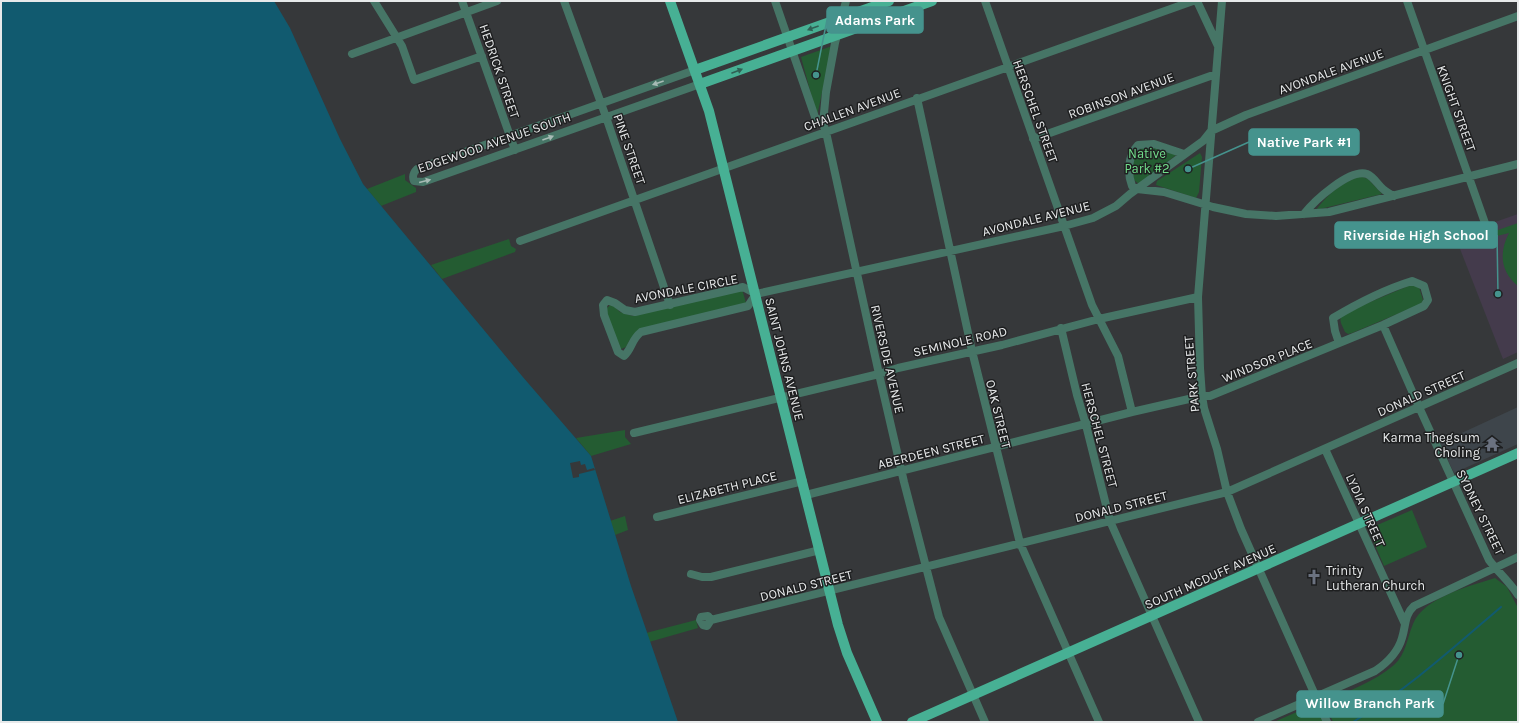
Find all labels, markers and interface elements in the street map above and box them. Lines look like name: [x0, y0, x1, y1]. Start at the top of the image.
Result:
callout: Adams Park: [827, 7, 923, 33]
text: Adams Park: [835, 12, 916, 29]
street label: HEDRICK STREET: [476, 22, 523, 121]
one-way arrow: [807, 26, 819, 32]
street label: AVONDALE AVENUE: [1277, 46, 1386, 97]
street label: HERSCHEL STREET: [1010, 58, 1061, 165]
street label: KNIGHT STREET: [1434, 63, 1479, 154]
one-way arrow: [731, 68, 743, 74]
street label: ROBINSON AVENUE: [1066, 69, 1176, 122]
one-way arrow: [652, 80, 664, 86]
street label: CHALLEN AVENUE: [802, 85, 903, 134]
street label: EDGEWOOD AVENUE SOUTH: [416, 109, 573, 176]
street label: PINE STREET: [610, 112, 649, 187]
callout: Native Park #1: [1249, 129, 1359, 155]
text: Native Park #1: [1257, 134, 1351, 151]
one-way arrow: [542, 135, 554, 141]
park label: Native Park #2: [1124, 146, 1170, 176]
one-way arrow: [420, 178, 432, 184]
street label: AVONDALE AVENUE: [981, 198, 1092, 239]
callout: Riverside High School: [1335, 222, 1497, 248]
text: Riverside High School: [1343, 227, 1489, 244]
street label: AVONDALE CIRCLE: [633, 271, 739, 306]
street label: SAINT JOHNS AVENUE: [762, 296, 807, 422]
street label: RIVERSIDE AVENUE: [868, 303, 907, 415]
street label: SEMINOLE ROAD: [912, 323, 1009, 360]
street label: PARK STREET: [1181, 335, 1202, 413]
street label: WINDSOR PLACE: [1220, 336, 1315, 385]
street label: DONALD STREET: [1375, 367, 1468, 420]
street label: OAK STREET: [983, 378, 1014, 451]
street label: HERSCHEL STREET: [1078, 381, 1121, 490]
place label: Karma Thegsum Choling: [1383, 430, 1481, 460]
street label: ABERDEEN STREET: [876, 431, 987, 472]
temple icon: Karma Thegsum Choling: [1483, 435, 1501, 453]
street label: SYDNEY STREET: [1453, 467, 1508, 558]
street label: ELIZABETH PLACE: [676, 468, 778, 507]
street label: LYDIA STREET: [1343, 471, 1389, 550]
street label: DONALD STREET: [1073, 488, 1169, 525]
street label: SOUTH MCDUFF AVENUE: [1142, 541, 1278, 612]
place label: Trinity Lutheran Church: [1326, 563, 1425, 593]
street label: DONALD STREET: [758, 567, 854, 604]
church icon: Trinity Lutheran Church: [1305, 568, 1323, 586]
callout: Willow Branch Park: [1297, 691, 1443, 717]
text: Willow Branch Park: [1305, 695, 1436, 712]

